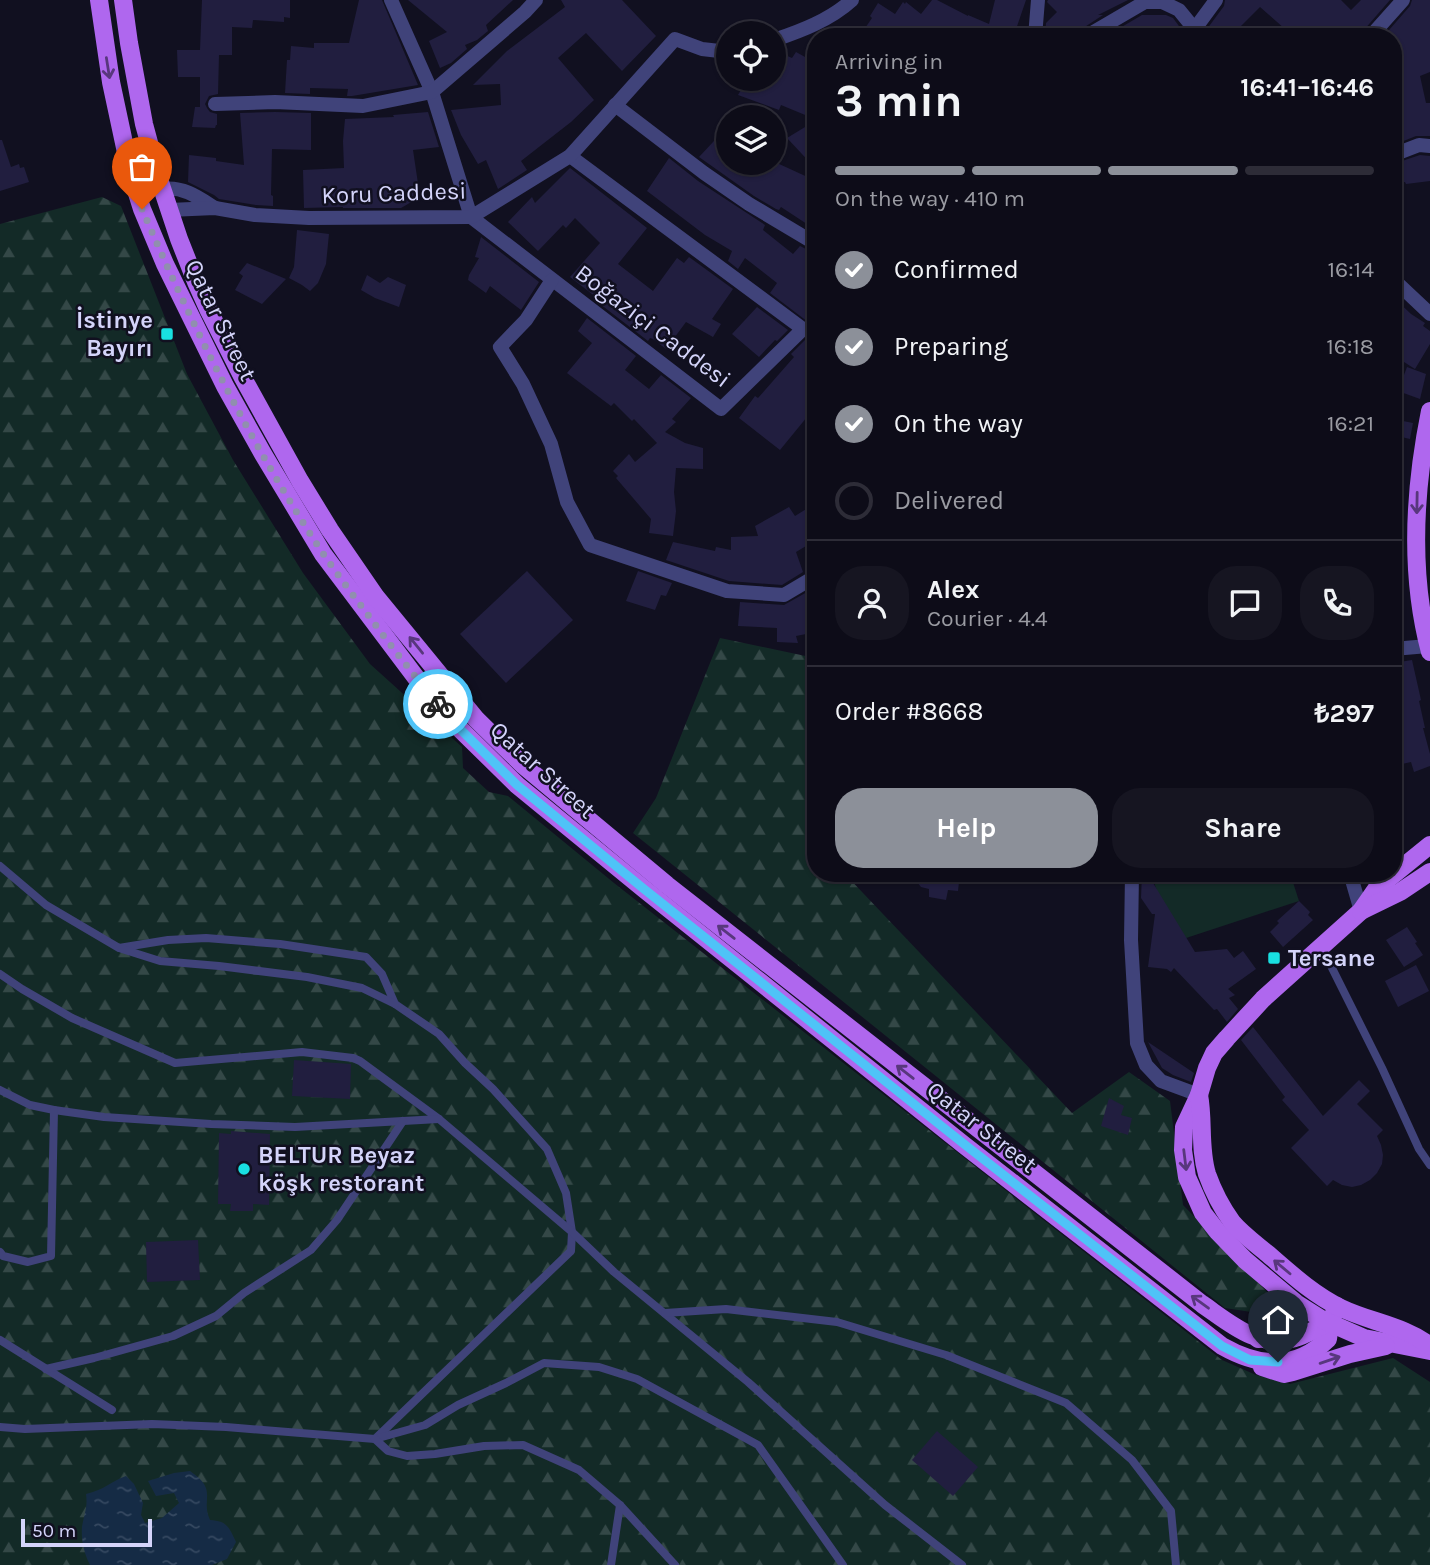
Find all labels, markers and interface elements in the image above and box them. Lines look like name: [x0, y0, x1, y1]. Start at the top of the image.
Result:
map controls: [716, 21, 786, 175]
button: locate: [716, 21, 786, 91]
text: Arriving in: [835, 48, 943, 75]
one-way arrow: [102, 56, 115, 79]
text: 16:41–16:46: [1240, 72, 1374, 103]
text: 3 min: [835, 74, 963, 128]
button: layers: [716, 105, 786, 175]
pin: [112, 137, 172, 209]
icon: bag: [123, 148, 161, 186]
street label: Koru Caddesi: [321, 176, 467, 210]
text: On the way · 410 m: [835, 185, 1025, 212]
icon: check: [835, 251, 873, 289]
text: Confirmed: [894, 254, 1019, 285]
street label: Qatar Street: [180, 255, 262, 385]
text: 16:14: [1327, 256, 1374, 283]
street label: Boğaziçi Caddesi: [570, 259, 736, 393]
place label: İstinye Bayırı: [76, 306, 153, 362]
marker: İstinye Bayırı: [159, 326, 175, 342]
icon: check: [835, 328, 873, 366]
text: Preparing: [894, 331, 1008, 362]
text: 16:18: [1326, 333, 1374, 360]
icon: check: [835, 405, 873, 443]
text: On the way: [894, 408, 1023, 439]
text: 16:21: [1327, 410, 1374, 437]
text: Delivered: [894, 485, 1004, 516]
one-way arrow: [1411, 491, 1424, 514]
button: person: [835, 566, 909, 640]
button: chat: [1208, 566, 1282, 640]
button: phone: [1300, 566, 1374, 640]
text: Alex: [927, 574, 979, 605]
text: Courier · 4.4: [927, 605, 1048, 632]
one-way arrow: [408, 637, 424, 655]
courier: [403, 669, 473, 739]
icon: bike: [419, 685, 457, 723]
text: Order #8668: [835, 696, 984, 727]
text: ₺297: [1315, 698, 1374, 729]
street label: Qatar Street: [485, 716, 601, 824]
button: Help: [835, 788, 1098, 868]
button: Share: [1112, 788, 1374, 868]
one-way arrow: [717, 924, 735, 939]
place label: Tersane: [1288, 944, 1375, 972]
marker: Tersane: [1266, 950, 1282, 966]
one-way arrow: [896, 1065, 914, 1080]
street label: Qatar Street: [922, 1076, 1042, 1178]
place label: BELTUR Beyaz köşk restorant: [258, 1141, 424, 1197]
one-way arrow: [1178, 1148, 1191, 1171]
marker: BELTUR Beyaz köşk restorant: [236, 1161, 252, 1177]
one-way arrow: [1274, 1259, 1292, 1274]
pin: [1248, 1290, 1308, 1362]
one-way arrow: [1191, 1295, 1210, 1310]
icon: home: [1259, 1301, 1297, 1339]
one-way arrow: [1319, 1353, 1341, 1366]
scale bar: [21, 1516, 152, 1548]
text: 50 m: [32, 1520, 76, 1542]

